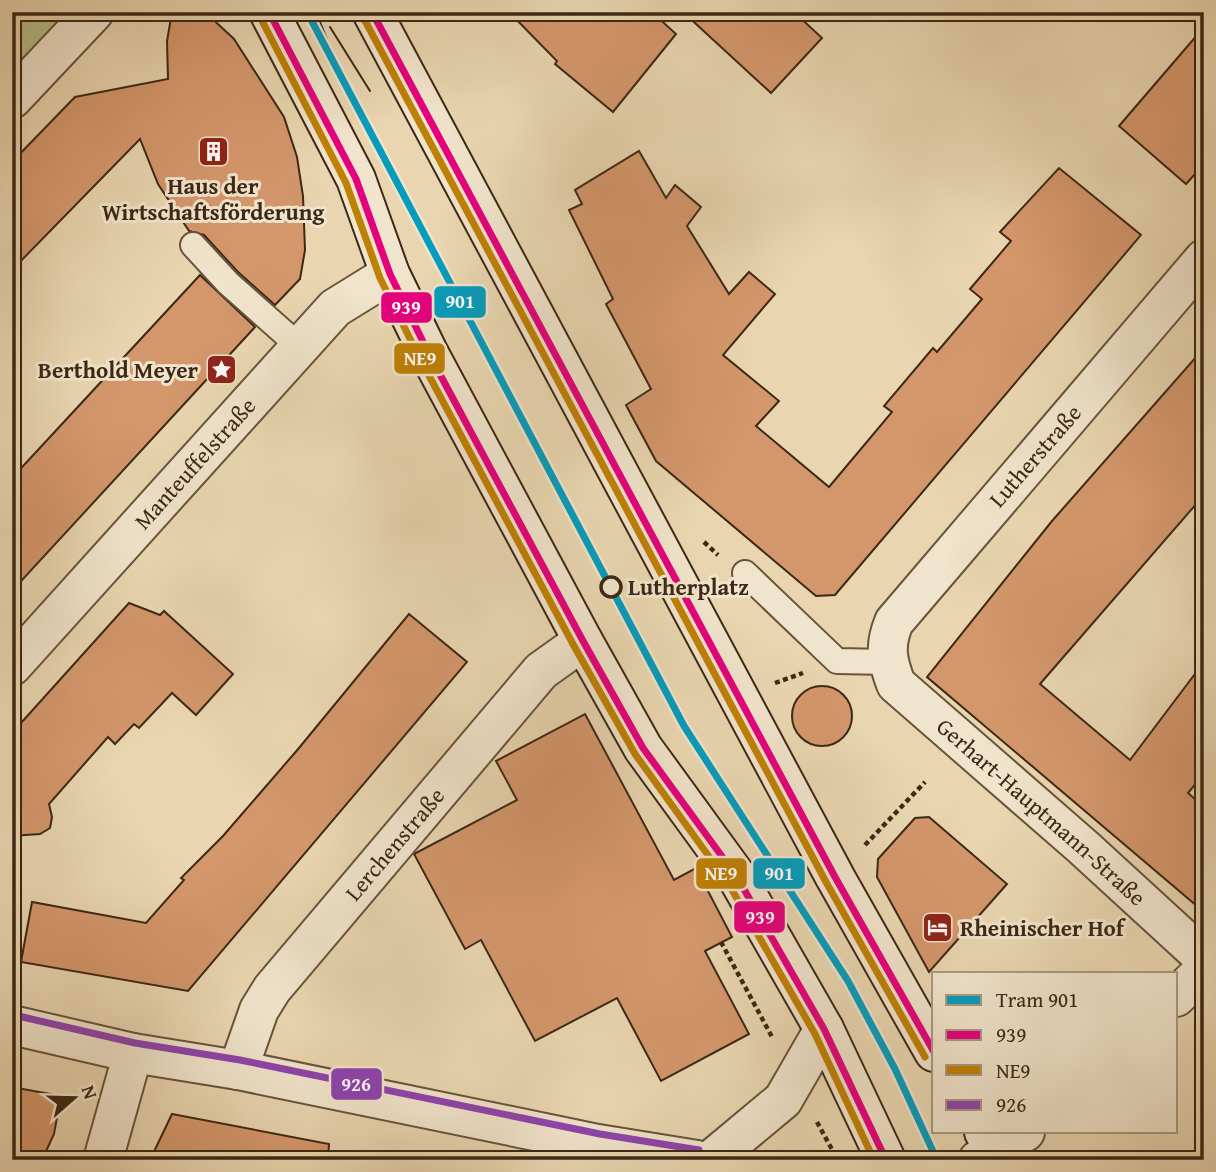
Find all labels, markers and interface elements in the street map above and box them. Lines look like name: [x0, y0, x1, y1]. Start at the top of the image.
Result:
building icon: Haus der Wirtschaftsförderung: [196, 135, 230, 169]
place label: Haus der Wirtschaftsförderung: [102, 169, 325, 228]
line badge: 901: [433, 285, 487, 319]
text: 901: [445, 287, 475, 315]
line badge: 939: [380, 291, 433, 324]
text: 939: [391, 293, 421, 321]
line badge: NE9: [393, 342, 446, 375]
text: NE9: [404, 344, 437, 372]
place label: Berthold Meyer: [38, 353, 198, 386]
place icon: Berthold Meyer: [204, 353, 238, 387]
street label: Manteuffelstraße: [126, 390, 263, 536]
street label: Lutherstraße: [981, 397, 1089, 514]
place label: Lutherplatz: [628, 570, 749, 603]
marker: Lutherplatz: [600, 576, 622, 598]
street label: Gerhart-Hauptmann-Straße: [930, 710, 1154, 913]
street label: Lerchenstraße: [337, 780, 452, 908]
line badge: NE9: [695, 857, 748, 890]
line badge: 901: [752, 857, 806, 890]
text: NE9: [705, 859, 738, 887]
text: 901: [764, 859, 794, 887]
line badge: 939: [733, 900, 786, 934]
text: 939: [745, 903, 775, 931]
hotel icon: Rheinischer Hof: [920, 911, 954, 945]
place label: Rheinischer Hof: [960, 911, 1127, 944]
legend: [932, 972, 1178, 1134]
text: Tram 901: [996, 984, 1078, 1015]
text: 939: [996, 1019, 1026, 1050]
text: NE9: [996, 1055, 1030, 1086]
north arrow: [38, 1064, 108, 1134]
line badge: 926: [330, 1067, 383, 1101]
text: 926: [341, 1070, 371, 1098]
text: N: [75, 1081, 105, 1103]
text: 926: [996, 1089, 1026, 1120]

